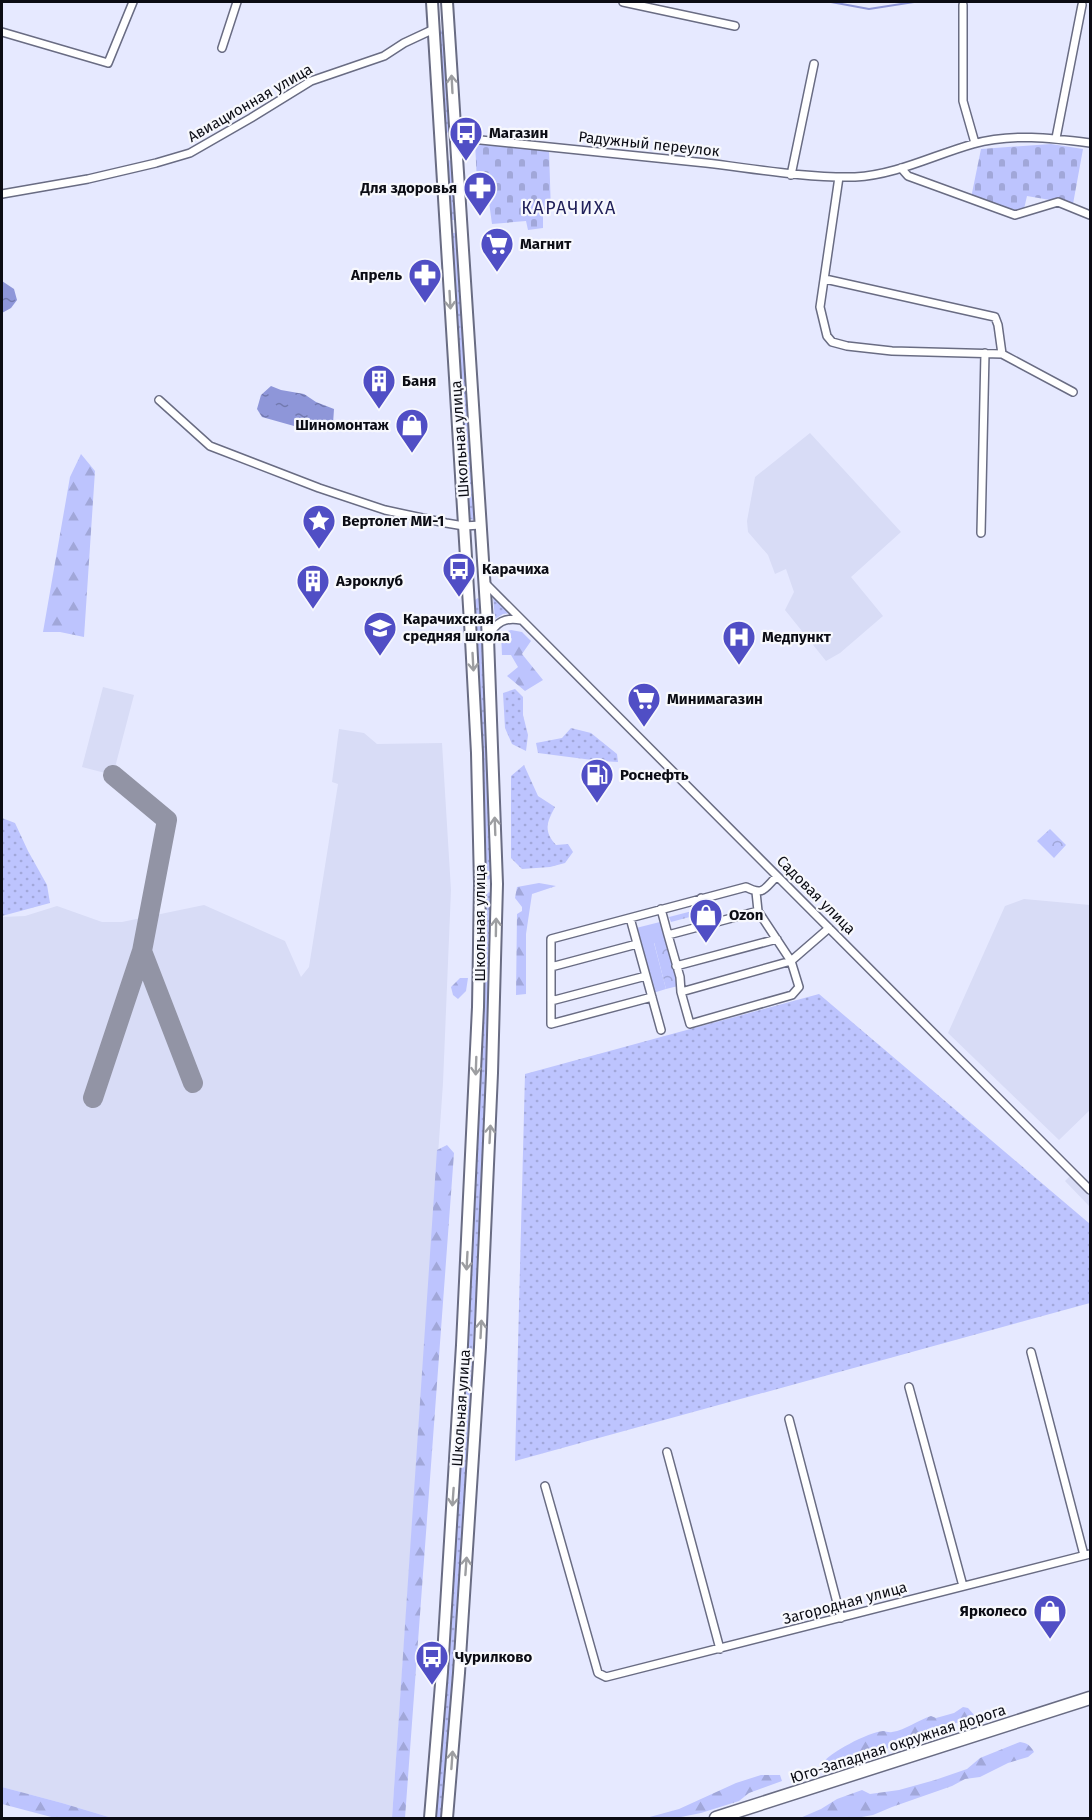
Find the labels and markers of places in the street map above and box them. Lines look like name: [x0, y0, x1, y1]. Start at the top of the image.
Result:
bus stop icon: Магазин: [448, 115, 484, 162]
place label: Магазин: [489, 124, 548, 142]
pharmacy icon: Для здоровья: [462, 170, 498, 217]
place label: Для здоровья: [360, 179, 457, 197]
supermarket icon: Магнит: [479, 226, 515, 273]
place label: Магнит: [520, 235, 572, 253]
pharmacy icon: Апрель: [407, 257, 443, 304]
place label: Апрель: [350, 266, 402, 284]
building icon: Баня: [361, 363, 397, 410]
place label: Баня: [402, 372, 436, 390]
shop icon: Шиномонтаж: [394, 407, 430, 454]
place label: Шиномонтаж: [295, 416, 390, 434]
place icon: Вертолет МИ-1: [301, 503, 337, 550]
place label: Вертолет МИ-1: [342, 512, 444, 530]
bus stop icon: Карачиха: [441, 551, 477, 598]
place label: Карачиха: [482, 560, 549, 578]
building icon: Аэроклуб: [295, 563, 331, 610]
place label: Аэроклуб: [335, 572, 403, 590]
school or university icon: Карачихская средняя школа: [362, 610, 398, 657]
place label: Карачихская средняя школа: [403, 610, 510, 645]
hospital icon: Медпункт: [721, 619, 757, 666]
place label: Медпункт: [762, 628, 832, 646]
supermarket icon: Минимагазин: [626, 681, 662, 728]
place label: Минимагазин: [667, 690, 763, 708]
fuel station icon: Роснефть: [579, 757, 615, 804]
place label: Роснефть: [620, 766, 689, 784]
shop icon: Ozon: [688, 897, 724, 944]
place label: Ozon: [729, 906, 763, 924]
shop icon: Ярколесо: [1032, 1593, 1068, 1640]
place label: Ярколесо: [960, 1602, 1027, 1620]
bus stop icon: Чурилково: [414, 1639, 450, 1686]
place label: Чурилково: [455, 1648, 532, 1666]

